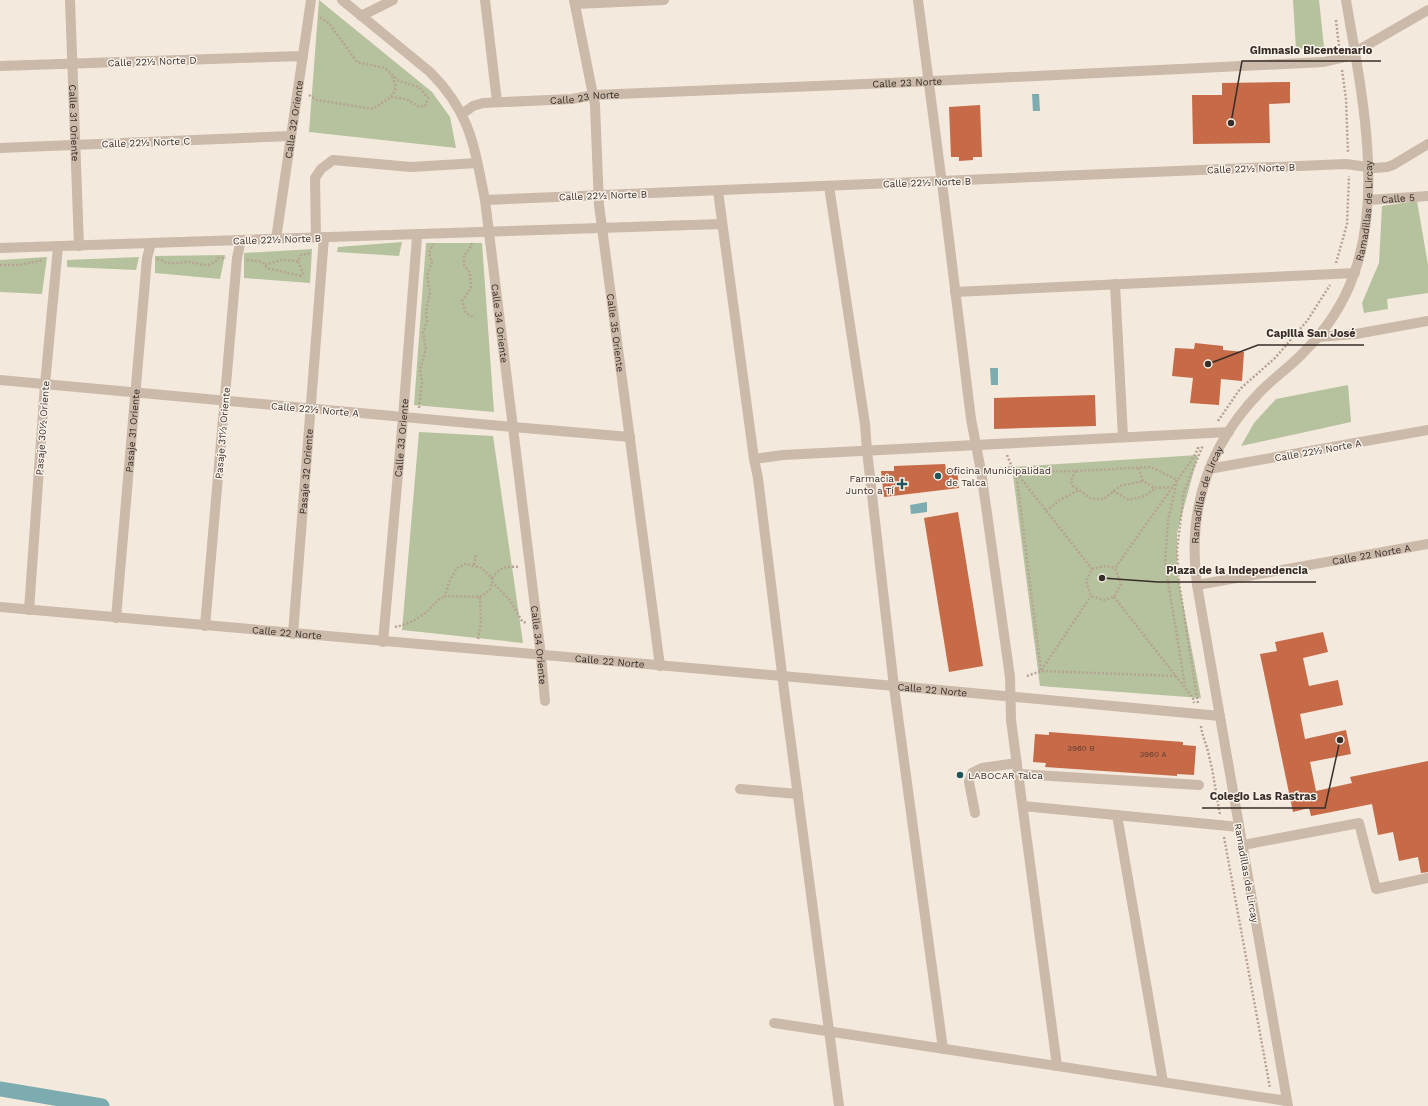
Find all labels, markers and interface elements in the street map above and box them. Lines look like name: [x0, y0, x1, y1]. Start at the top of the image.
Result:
callout: Gimnasio Bicentenario: [1242, 38, 1381, 61]
text: Gimnasio Bicentenario: [1250, 44, 1373, 57]
street label: Calle 22½ Norte D: [107, 54, 197, 69]
street label: Calle 23 Norte: [872, 76, 943, 90]
street label: Calle 32 Oriente: [283, 79, 305, 159]
street label: Calle 31 Oriente: [67, 84, 81, 162]
street label: Calle 23 Norte: [550, 89, 620, 106]
street label: Calle 22½ Norte C: [101, 135, 191, 150]
street label: Ramadillas de Lircay: [1354, 159, 1374, 262]
street label: Calle 22½ Norte B: [1207, 161, 1295, 176]
street label: Calle 22½ Norte B: [883, 175, 971, 190]
street label: Calle 22½ Norte B: [559, 188, 647, 203]
street label: Calle 5: [1381, 192, 1415, 205]
street label: Calle 22½ Norte B: [233, 232, 321, 247]
street label: Calle 34 Oriente: [489, 283, 510, 364]
street label: Calle 35 Oriente: [605, 293, 626, 373]
callout: Capilla San José: [1258, 322, 1364, 345]
text: Capilla San José: [1266, 327, 1356, 340]
street label: Pasaje 30½ Oriente: [34, 380, 51, 476]
street label: Pasaje 31½ Oriente: [213, 386, 232, 479]
street label: Pasaje 31 Oriente: [124, 388, 142, 473]
street label: Calle 33 Oriente: [393, 398, 410, 478]
street label: Calle 22½ Norte A: [271, 400, 360, 419]
street label: Pasaje 32 Oriente: [297, 428, 315, 515]
street label: Calle 22½ Norte A: [1274, 437, 1363, 464]
street label: Ramadillas de Lircay: [1190, 443, 1225, 544]
place label: Oficina Municipalidad de Talca: [946, 465, 1051, 488]
marker: Oficina Municipalidad de Talca: [933, 471, 943, 481]
place label: Farmacia Junto a Tí: [846, 473, 894, 496]
marker: Farmacia Junto a Tí: [897, 479, 907, 489]
street label: Calle 22 Norte A: [1331, 542, 1412, 567]
callout: Plaza de la Independencia: [1158, 559, 1316, 582]
text: Plaza de la Independencia: [1166, 564, 1308, 577]
street label: Calle 34 Oriente: [529, 605, 549, 685]
street label: Calle 22 Norte: [251, 624, 322, 641]
street label: Calle 22 Norte: [574, 653, 645, 670]
street label: Calle 22 Norte: [897, 681, 968, 699]
house number: 3960 B: [1067, 744, 1095, 753]
house number: 3960 A: [1139, 750, 1167, 759]
marker: LABOCAR Talca: [955, 770, 965, 780]
place label: LABOCAR Talca: [968, 770, 1043, 781]
callout: Colegio Las Rastras: [1202, 785, 1325, 808]
text: Colegio Las Rastras: [1210, 790, 1316, 803]
street label: Ramadillas de Lircay: [1232, 822, 1261, 925]

